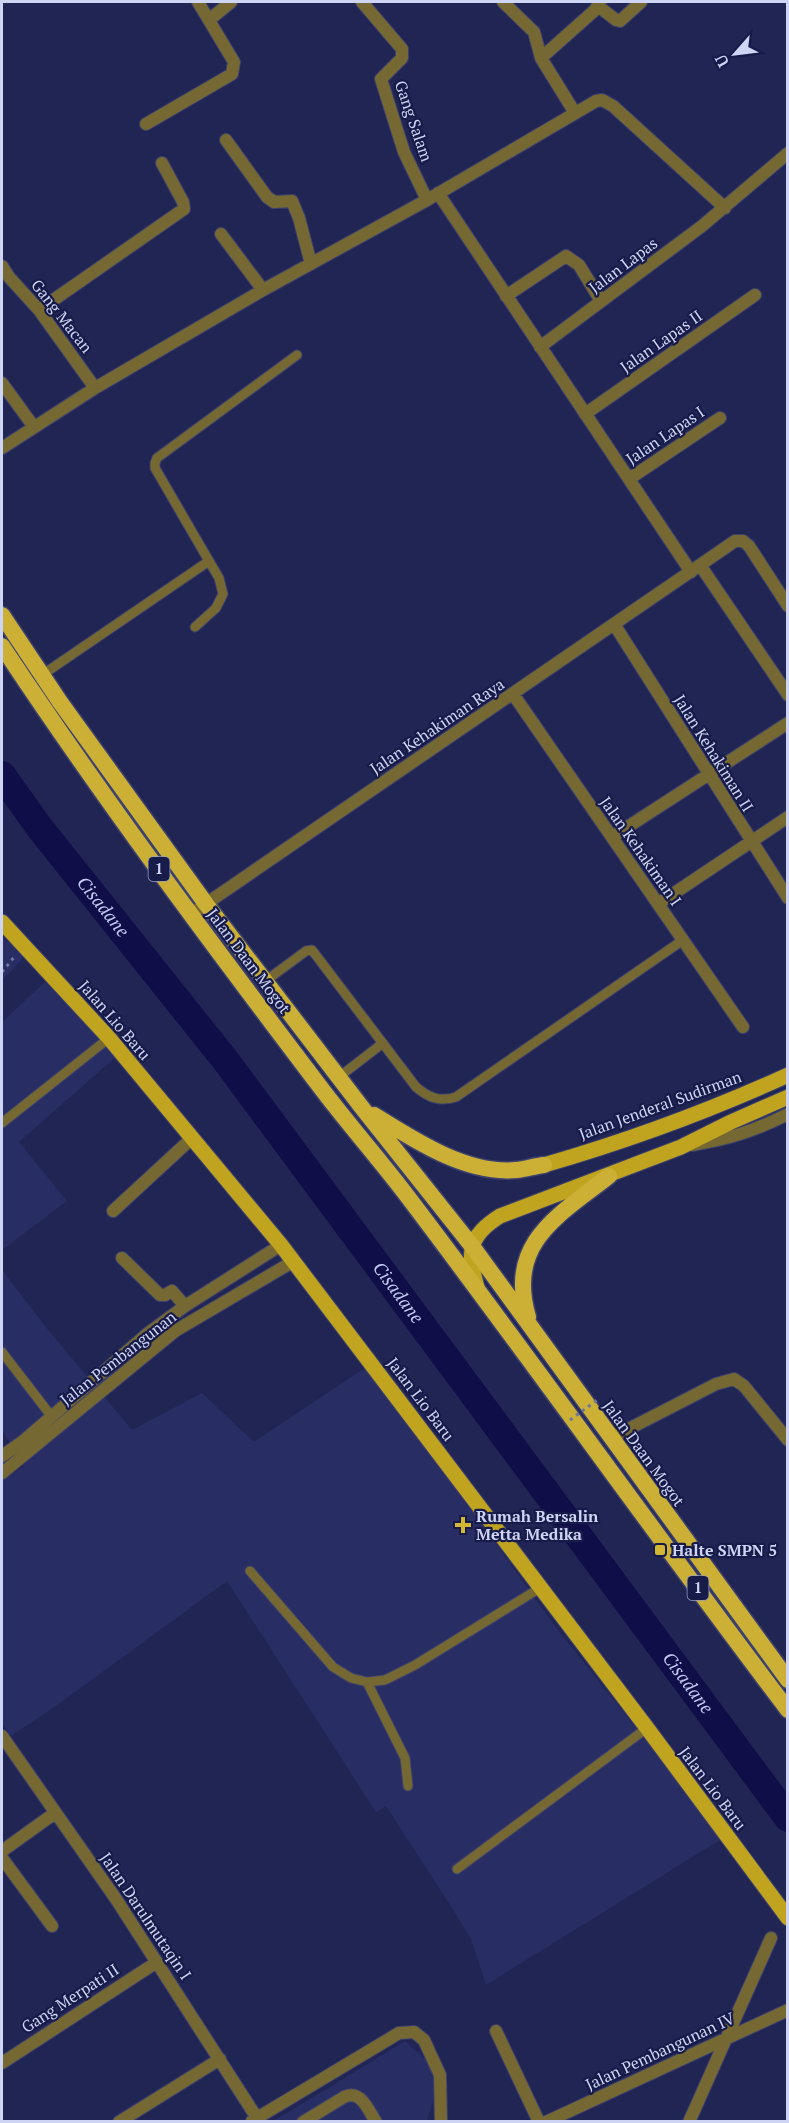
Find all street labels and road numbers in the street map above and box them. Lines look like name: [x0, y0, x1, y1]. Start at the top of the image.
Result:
street label: Gang Salam: [390, 78, 438, 165]
street label: Jalan Lapas: [584, 232, 662, 298]
street label: Gang Macan: [26, 275, 98, 358]
street label: Jalan Lapas II: [615, 304, 707, 378]
street label: Jalan Lapas I: [621, 401, 709, 469]
street label: Jalan Kehakiman Raya: [365, 673, 509, 779]
street label: Jalan Kehakiman II: [669, 690, 759, 816]
street label: Jalan Kehakiman I: [595, 792, 687, 910]
road number: 1: [148, 857, 170, 881]
street label: Jalan Daan Mogot: [202, 904, 296, 1018]
street label: Jalan Lio Baru: [74, 975, 156, 1065]
street label: Jalan Jenderal Sudirman: [576, 1065, 745, 1145]
street label: Jalan Pembangunan: [55, 1305, 181, 1410]
street label: Jalan Lio Baru: [382, 1353, 460, 1445]
street label: Jalan Daan Mogot: [598, 1395, 690, 1511]
road number: 1: [688, 1576, 708, 1600]
street label: Jalan Lio Baru: [674, 1742, 752, 1834]
street label: Jalan Darulmutaqin I: [95, 1848, 197, 1984]
street label: Gang Merpati II: [17, 1958, 123, 2038]
street label: Jalan Pembangunan IV: [582, 2007, 738, 2095]

